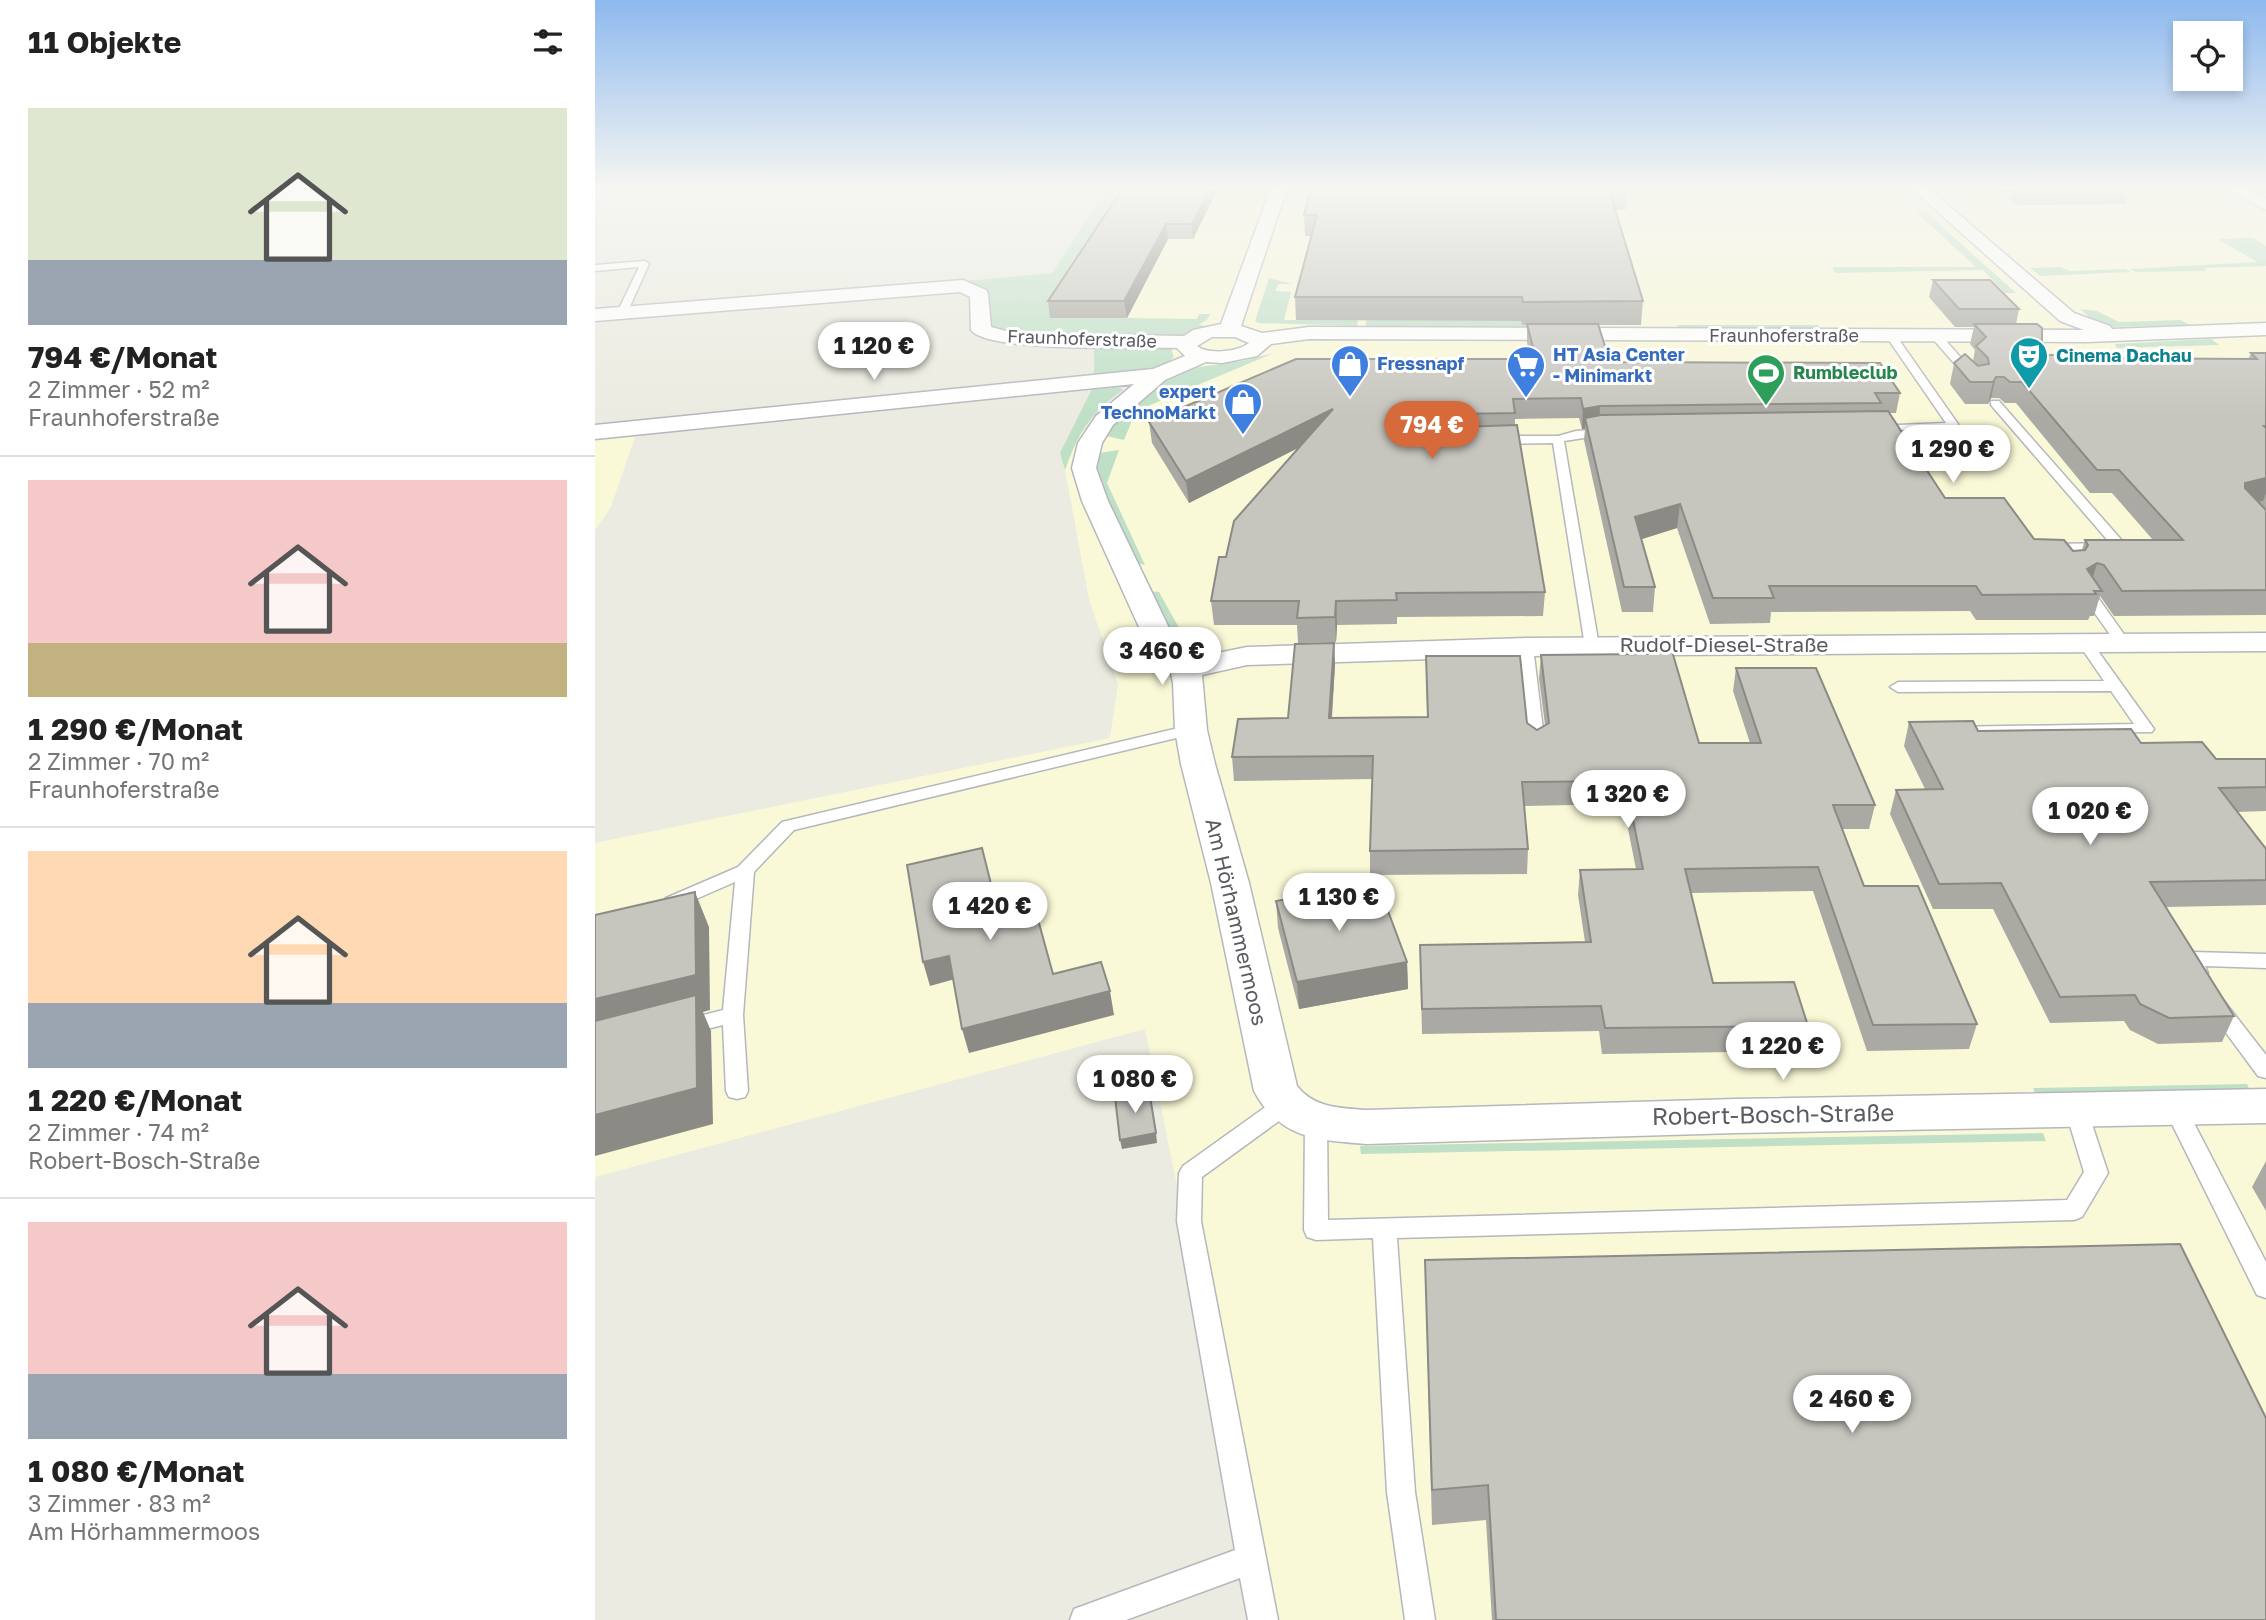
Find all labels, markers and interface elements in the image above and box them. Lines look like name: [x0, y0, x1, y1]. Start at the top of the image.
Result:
map controls: [2173, 21, 2243, 91]
button: locate: [2173, 21, 2243, 91]
icon: filters: [529, 23, 567, 61]
text: 11 Objekte: [28, 24, 181, 60]
icon: home: [235, 154, 361, 280]
pin: 1 120 €: [809, 322, 939, 382]
street label: Fraunhoferstraße: [1007, 324, 1157, 352]
street label: Fraunhoferstraße: [1709, 324, 1859, 346]
text: 1 120 €: [834, 331, 914, 359]
theatre icon: Cinema Dachau: [2008, 335, 2050, 390]
text: 794 €/Monat: [28, 339, 217, 375]
shop icon: Fressnapf: [1329, 343, 1371, 398]
place label: HT Asia Center - Minimarkt: [1553, 343, 1685, 386]
supermarket icon: HT Asia Center - Minimarkt: [1505, 344, 1547, 399]
place label: Cinema Dachau: [2056, 344, 2192, 366]
place label: Fressnapf: [1377, 352, 1465, 374]
sports icon: Rumbleclub: [1745, 352, 1787, 407]
place label: Rumbleclub: [1793, 361, 1897, 383]
text: 2 Zimmer · 52 m²: [28, 375, 210, 403]
place label: expert TechnoMarkt: [1101, 380, 1216, 423]
shop icon: expert TechnoMarkt: [1222, 381, 1264, 436]
pin: 794 €: [1383, 402, 1481, 461]
text: Fraunhoferstraße: [28, 403, 219, 431]
text: 794 €: [1400, 410, 1464, 438]
pin: 1 290 €: [1888, 426, 2018, 485]
text: 1 290 €: [1911, 434, 1995, 462]
icon: home: [235, 526, 361, 652]
pin: 3 460 €: [1097, 628, 1227, 687]
street label: Rudolf-Diesel-Straße: [1619, 631, 1829, 657]
text: 3 460 €: [1119, 636, 1205, 664]
text: 1 290 €/Monat: [28, 711, 243, 747]
text: 2 Zimmer · 70 m²: [28, 747, 209, 775]
pin: 1 320 €: [1563, 770, 1693, 830]
text: Fraunhoferstraße: [28, 775, 219, 803]
text: 1 320 €: [1587, 779, 1669, 807]
pin: 1 020 €: [2025, 788, 2155, 847]
text: 1 020 €: [2048, 796, 2132, 824]
street label: Am Hörhammermoos: [1200, 816, 1273, 1028]
pin: 1 130 €: [1274, 874, 1404, 933]
text: 1 130 €: [1299, 882, 1379, 910]
pin: 1 420 €: [925, 883, 1055, 942]
text: 1 420 €: [949, 891, 1031, 919]
icon: home: [235, 897, 361, 1023]
pin: 1 220 €: [1718, 1023, 1848, 1082]
text: 1 220 €: [1742, 1031, 1824, 1059]
pin: 1 080 €: [1070, 1056, 1200, 1115]
text: 1 080 €: [1093, 1064, 1177, 1092]
text: 1 220 €/Monat: [28, 1082, 242, 1118]
street label: Robert-Bosch-Straße: [1652, 1097, 1894, 1130]
text: 2 Zimmer · 74 m²: [28, 1118, 209, 1146]
text: Robert-Bosch-Straße: [28, 1146, 260, 1174]
icon: home: [235, 1268, 361, 1394]
pin: 2 460 €: [1787, 1376, 1917, 1435]
text: 2 460 €: [1809, 1384, 1895, 1412]
text: 1 080 €/Monat: [28, 1453, 244, 1489]
text: 3 Zimmer · 83 m²: [28, 1489, 210, 1517]
text: Am Hörhammermoos: [28, 1517, 260, 1545]

